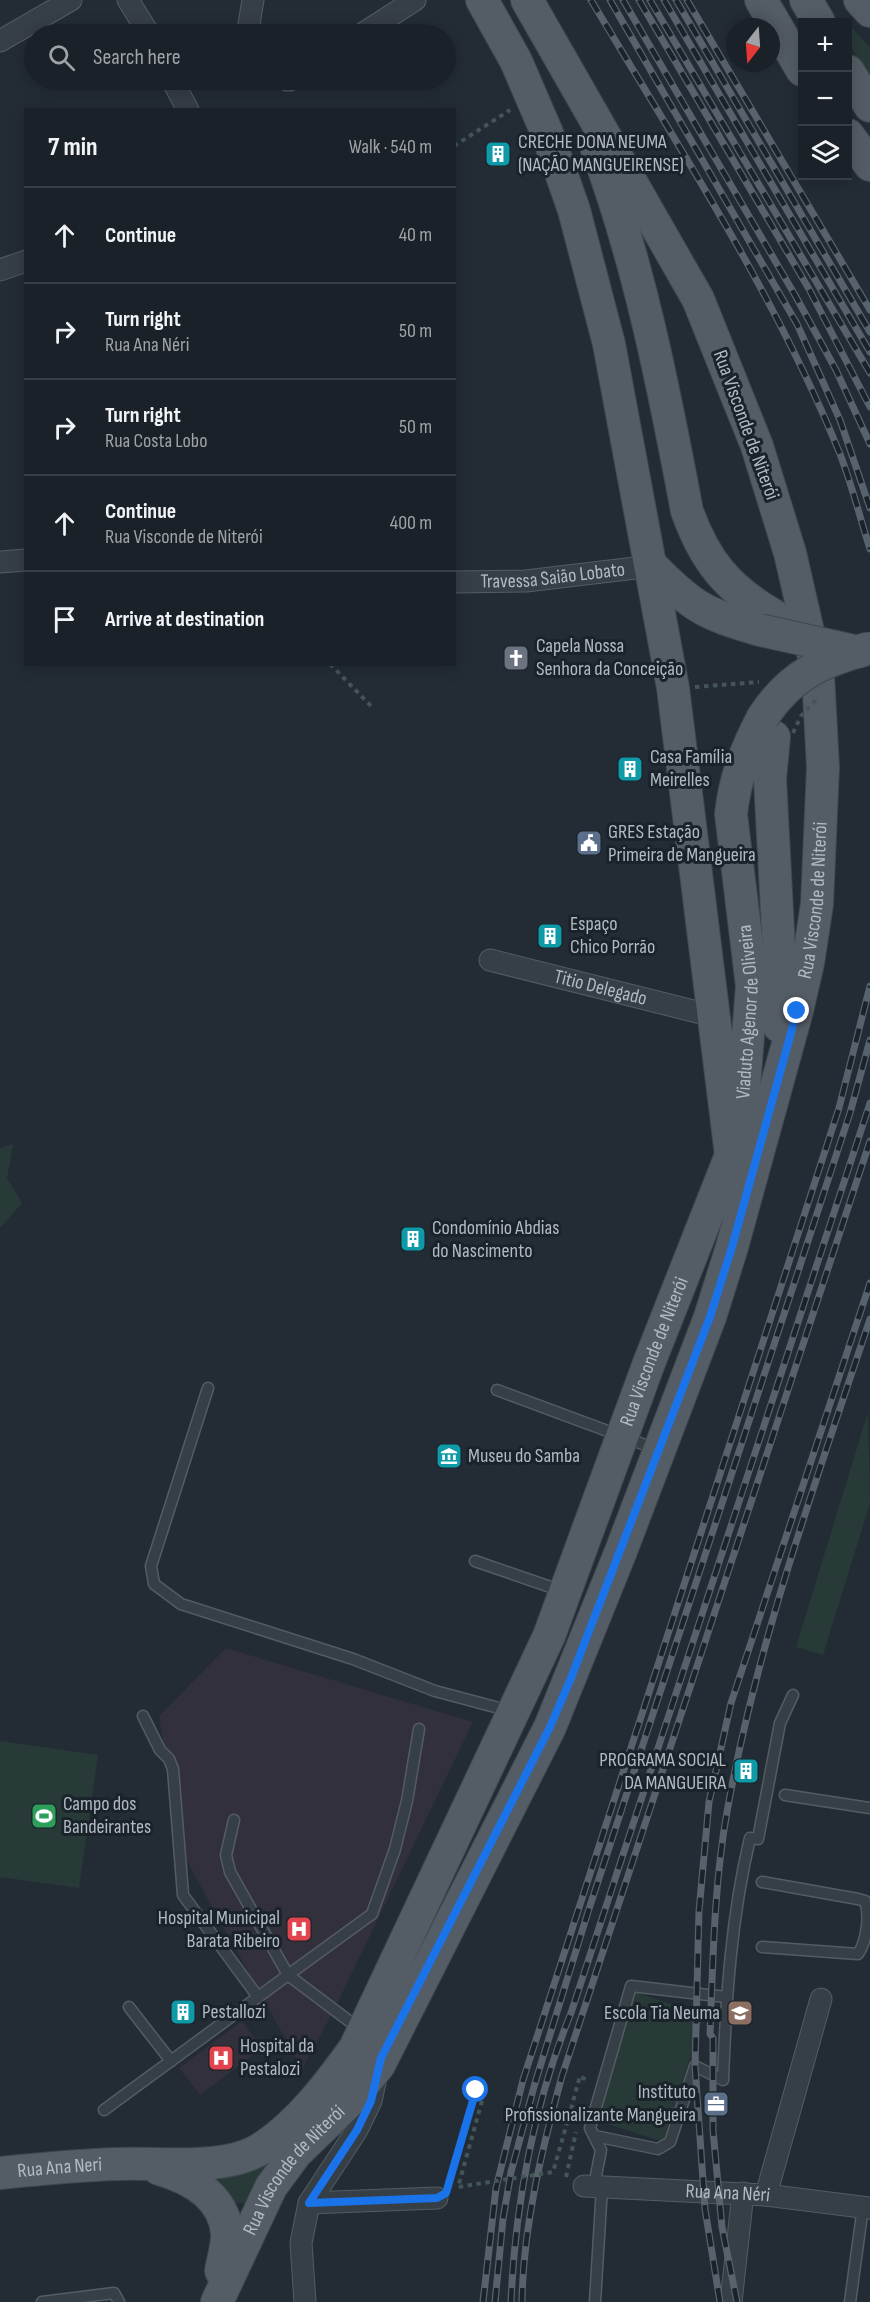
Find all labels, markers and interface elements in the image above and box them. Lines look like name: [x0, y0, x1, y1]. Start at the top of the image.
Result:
north arrow: [726, 18, 780, 72]
map controls: [798, 18, 852, 180]
button: +: [798, 18, 852, 72]
search box: [24, 24, 456, 90]
icon: search: [45, 41, 78, 74]
text: Search here: [93, 44, 180, 71]
button: −: [798, 72, 852, 126]
button: layers: [798, 126, 852, 180]
place label: CRECHE DONA NEUMA (NAÇÃO MANGUEIRENSE): [518, 130, 684, 177]
text: 7 min: [48, 132, 97, 163]
text: Walk · 540 m: [349, 135, 432, 159]
building icon: CRECHE DONA NEUMA (NAÇÃO MANGUEIRENSE): [483, 139, 513, 169]
icon: ahead: [48, 219, 81, 252]
text: Continue: [105, 222, 176, 249]
text: 40 m: [399, 223, 432, 247]
text: Turn right: [105, 306, 181, 333]
icon: right: [48, 315, 81, 348]
text: 50 m: [399, 319, 432, 343]
text: Rua Ana Néri: [105, 333, 190, 357]
street label: Rua Visconde de Niterói: [708, 347, 784, 503]
text: Turn right: [105, 402, 181, 429]
icon: right: [48, 411, 81, 444]
text: 50 m: [399, 415, 432, 439]
text: Rua Costa Lobo: [105, 429, 207, 453]
text: Continue: [105, 498, 176, 525]
icon: ahead: [48, 507, 81, 540]
text: 400 m: [390, 511, 432, 535]
text: Rua Visconde de Niterói: [105, 525, 263, 549]
street label: Travessa Saião Lobato: [480, 557, 626, 594]
icon: arrive: [48, 603, 81, 636]
text: Arrive at destination: [105, 606, 264, 633]
place label: Capela Nossa Senhora da Conceição: [536, 634, 683, 681]
church icon: Capela Nossa Senhora da Conceição: [501, 643, 531, 673]
place label: Casa Família Meirelles: [650, 745, 732, 792]
building icon: Casa Família Meirelles: [615, 754, 645, 784]
place label: GRES Estação Primeira de Mangueira: [608, 820, 756, 867]
street label: Rua Visconde de Niterói: [793, 821, 833, 981]
public building icon: GRES Estação Primeira de Mangueira: [574, 828, 604, 858]
place label: Espaço Chico Porrão: [570, 912, 655, 959]
building icon: Espaço Chico Porrão: [535, 921, 565, 951]
street label: Viaduto Agenor de Oliveira: [731, 923, 764, 1100]
street label: Titio Delegado: [552, 965, 650, 1011]
route end: [783, 997, 809, 1023]
place label: Condomínio Abdias do Nascimento: [432, 1216, 559, 1263]
building icon: Condomínio Abdias do Nascimento: [398, 1224, 428, 1254]
street label: Rua Visconde de Niterói: [615, 1274, 694, 1429]
museum icon: Museu do Samba: [434, 1441, 464, 1471]
place label: Museu do Samba: [468, 1444, 580, 1468]
place label: PROGRAMA SOCIAL DA MANGUEIRA: [599, 1748, 727, 1795]
building icon: PROGRAMA SOCIAL DA MANGUEIRA: [731, 1756, 761, 1786]
place label: Campo dos Bandeirantes: [63, 1792, 151, 1839]
sports icon: Campo dos Bandeirantes: [29, 1801, 59, 1831]
place label: Hospital Municipal Barata Ribeiro: [158, 1906, 280, 1953]
hospital icon: Hospital Municipal Barata Ribeiro: [284, 1914, 314, 1944]
building icon: Pestallozi: [168, 1997, 198, 2027]
school or university icon: Escola Tia Neuma: [725, 1998, 755, 2028]
place label: Pestallozi: [202, 2000, 266, 2024]
place label: Escola Tia Neuma: [604, 2001, 720, 2025]
place label: Hospital da Pestalozi: [240, 2034, 314, 2081]
hospital icon: Hospital da Pestalozi: [206, 2043, 236, 2073]
route start: [462, 2076, 488, 2102]
place label: Instituto Profissionalizante Mangueira: [505, 2080, 696, 2127]
office icon: Instituto Profissionalizante Mangueira: [701, 2089, 731, 2119]
street label: Rua Visconde de Niterói: [238, 2100, 350, 2239]
street label: Rua Ana Neri: [16, 2153, 103, 2183]
street label: Rua Ana Néri: [685, 2179, 772, 2207]

